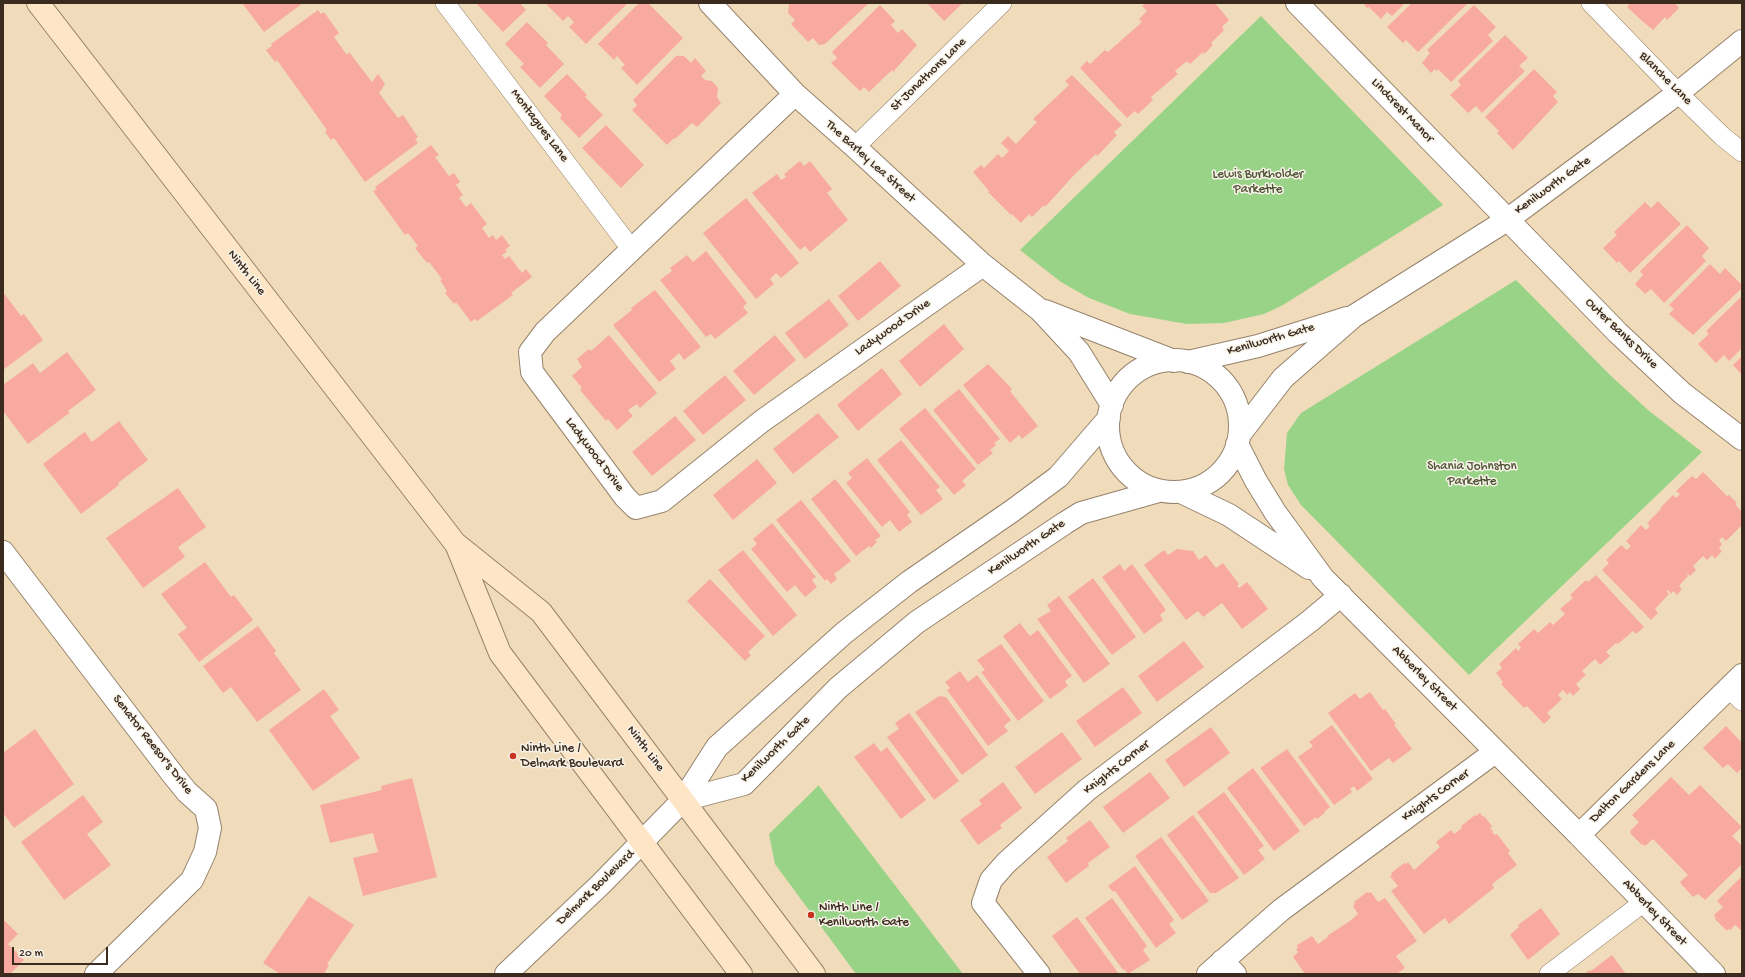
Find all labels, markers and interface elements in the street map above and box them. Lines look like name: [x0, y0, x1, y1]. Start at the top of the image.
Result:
street label: St Jonathons Lane: [888, 35, 970, 115]
street label: Blanche Lane: [1635, 49, 1695, 109]
street label: Lindcrest Manor: [1367, 75, 1437, 147]
street label: Montagues Lane: [506, 86, 572, 166]
street label: The Barley Lea Street: [822, 117, 918, 207]
street label: Kenilworth Gate: [1512, 153, 1594, 219]
park label: Lewis Burkholder Parkette: [1213, 167, 1303, 198]
street label: Ninth Line: [223, 247, 269, 299]
street label: Outer Banks Drive: [1581, 295, 1661, 373]
street label: Ladywood Drive: [852, 296, 934, 360]
street label: Kenilworth Gate: [1226, 320, 1316, 360]
street label: Ladywood Drive: [561, 415, 627, 495]
park label: Shania Johnston Parkette: [1427, 459, 1517, 490]
street label: Kenilworth Gate: [985, 516, 1069, 580]
street label: Abberley Street: [1388, 643, 1460, 715]
street label: Senator Reesor's Drive: [108, 692, 196, 798]
street label: Kenilworth Gate: [738, 713, 814, 787]
street label: Ninth Line: [623, 723, 667, 775]
street label: Knights Corner: [1081, 737, 1153, 799]
street label: Dalton Gardens Lane: [1587, 737, 1679, 827]
place label: Ninth Line / Delmark Boulevard: [521, 741, 623, 772]
marker: Ninth Line / Delmark Boulevard: [508, 751, 518, 761]
street label: Knights Corner: [1399, 766, 1473, 826]
street label: Delmark Boulevard: [554, 847, 638, 929]
street label: Abberley Street: [1618, 877, 1690, 949]
place label: Ninth Line / Kenilworth Gate: [819, 900, 909, 931]
marker: Ninth Line / Kenilworth Gate: [806, 910, 816, 920]
scale bar: [14, 939, 110, 965]
text: 20 m: [19, 947, 43, 961]

